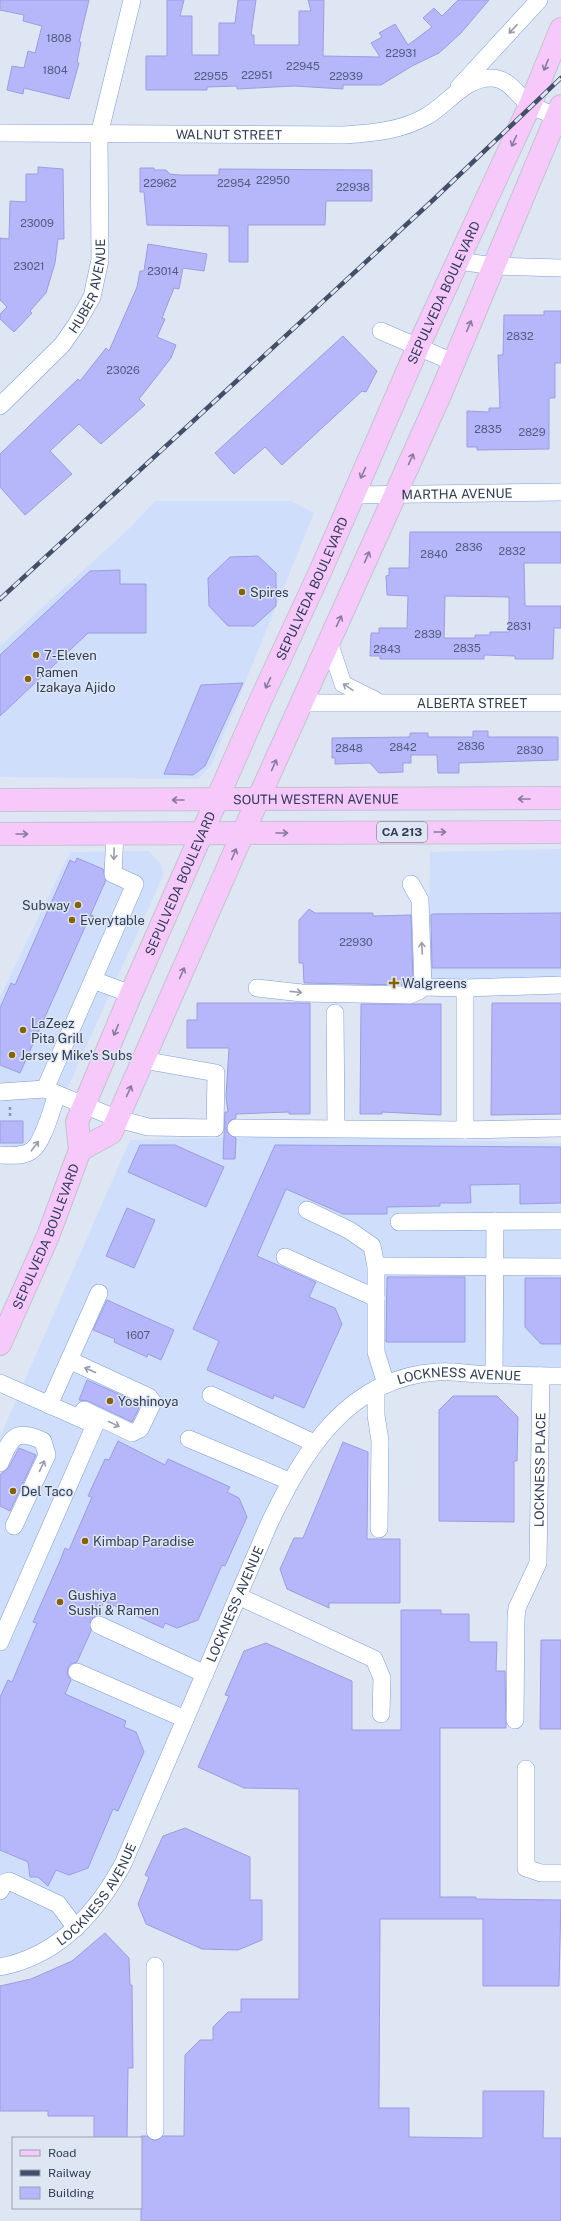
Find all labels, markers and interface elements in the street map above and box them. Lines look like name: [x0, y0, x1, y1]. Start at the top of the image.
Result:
one-way arrow: [508, 24, 518, 34]
house number: 1808: [46, 32, 72, 44]
house number: 22931: [385, 47, 417, 59]
one-way arrow: [542, 59, 550, 71]
house number: 22945: [286, 60, 320, 72]
house number: 1804: [42, 64, 68, 76]
house number: 22951: [241, 69, 273, 81]
house number: 22955: [194, 70, 228, 82]
house number: 22939: [329, 70, 363, 82]
street label: WALNUT STREET: [176, 127, 283, 143]
one-way arrow: [510, 134, 517, 146]
house number: 22950: [256, 174, 290, 186]
house number: 22962: [143, 177, 177, 189]
house number: 22954: [217, 177, 251, 189]
house number: 22938: [336, 181, 370, 193]
house number: 23009: [20, 217, 54, 229]
street label: SEPULVEDA BOULEVARD: [404, 219, 483, 367]
street label: HUBER AVENUE: [66, 239, 109, 336]
house number: 23021: [13, 260, 45, 272]
house number: 23014: [147, 265, 179, 277]
one-way arrow: [465, 320, 473, 332]
house number: 2832: [506, 330, 534, 342]
house number: 23026: [106, 364, 140, 376]
house number: 2835: [474, 423, 502, 435]
house number: 2829: [518, 426, 546, 438]
one-way arrow: [408, 453, 415, 465]
one-way arrow: [359, 467, 366, 479]
street label: MARTHA AVENUE: [401, 486, 513, 502]
street label: SEPULVEDA BOULEVARD: [273, 515, 351, 663]
house number: 2836: [455, 541, 483, 553]
house number: 2832: [498, 545, 526, 557]
house number: 2840: [420, 548, 448, 560]
one-way arrow: [364, 551, 372, 563]
place label: Spires: [250, 585, 289, 600]
marker: Spires: [237, 587, 247, 597]
one-way arrow: [336, 615, 343, 627]
house number: 2831: [506, 620, 532, 632]
house number: 2839: [414, 628, 442, 640]
house number: 2835: [453, 642, 481, 654]
house number: 2843: [373, 643, 401, 655]
place label: 7-Eleven: [44, 648, 97, 663]
marker: 7-Eleven: [31, 650, 41, 660]
place label: Ramen Izakaya Ajido: [36, 665, 115, 695]
marker: Ramen Izakaya Ajido: [23, 674, 33, 684]
one-way arrow: [264, 677, 271, 689]
one-way arrow: [342, 682, 354, 690]
street label: ALBERTA STREET: [417, 696, 528, 711]
house number: 2836: [457, 740, 485, 752]
house number: 2842: [389, 741, 417, 753]
house number: 2848: [335, 742, 363, 754]
house number: 2830: [516, 744, 544, 756]
one-way arrow: [271, 759, 278, 771]
street label: SOUTH WESTERN AVENUE: [233, 792, 399, 807]
one-way arrow: [518, 795, 531, 803]
one-way arrow: [172, 796, 185, 804]
street label: SEPULVEDA BOULEVARD: [142, 809, 219, 958]
road number: CA 213: [377, 822, 427, 842]
one-way arrow: [433, 828, 446, 836]
one-way arrow: [275, 829, 288, 837]
one-way arrow: [15, 830, 28, 838]
one-way arrow: [111, 847, 118, 860]
one-way arrow: [231, 848, 239, 860]
place label: Subway: [22, 898, 70, 913]
marker: Subway: [73, 900, 83, 910]
place label: Everytable: [80, 913, 145, 928]
marker: Everytable: [67, 915, 77, 925]
house number: 22930: [339, 936, 373, 948]
one-way arrow: [418, 942, 426, 955]
one-way arrow: [179, 967, 186, 979]
place label: Walgreens: [402, 976, 467, 991]
marker: Walgreens: [389, 978, 399, 988]
one-way arrow: [289, 989, 302, 996]
place label: LaZeez Pita Grill: [31, 1016, 84, 1046]
one-way arrow: [112, 1023, 119, 1035]
marker: LaZeez Pita Grill: [18, 1025, 28, 1035]
place label: Jersey Mike's Subs: [20, 1048, 132, 1063]
marker: Jersey Mike's Subs: [7, 1050, 17, 1060]
one-way arrow: [126, 1086, 133, 1098]
one-way arrow: [31, 1140, 39, 1151]
street label: SEPULVEDA BOULEVARD: [9, 1162, 82, 1312]
house number: 1607: [126, 1329, 151, 1341]
street label: LOCKNESS AVENUE: [395, 1365, 521, 1387]
one-way arrow: [84, 1366, 96, 1373]
place label: Yoshinoya: [118, 1394, 179, 1409]
marker: Yoshinoya: [105, 1396, 115, 1406]
street label: LOCKNESS PLACE: [532, 1412, 548, 1527]
one-way arrow: [107, 1421, 119, 1428]
one-way arrow: [39, 1460, 46, 1472]
place label: Del Taco: [21, 1484, 73, 1499]
marker: Del Taco: [8, 1486, 18, 1496]
place label: Kimbap Paradise: [93, 1534, 194, 1549]
marker: Kimbap Paradise: [80, 1536, 90, 1546]
street label: LOCKNESS AVENUE: [204, 1544, 267, 1665]
place label: Gushiya Sushi & Ramen: [68, 1588, 159, 1618]
marker: Gushiya Sushi & Ramen: [55, 1597, 65, 1607]
street label: LOCKNESS AVENUE: [54, 1841, 139, 1949]
legend: [12, 2137, 142, 2209]
text: Road: [48, 2146, 76, 2160]
text: Railway: [48, 2166, 92, 2180]
text: Building: [48, 2186, 94, 2200]

